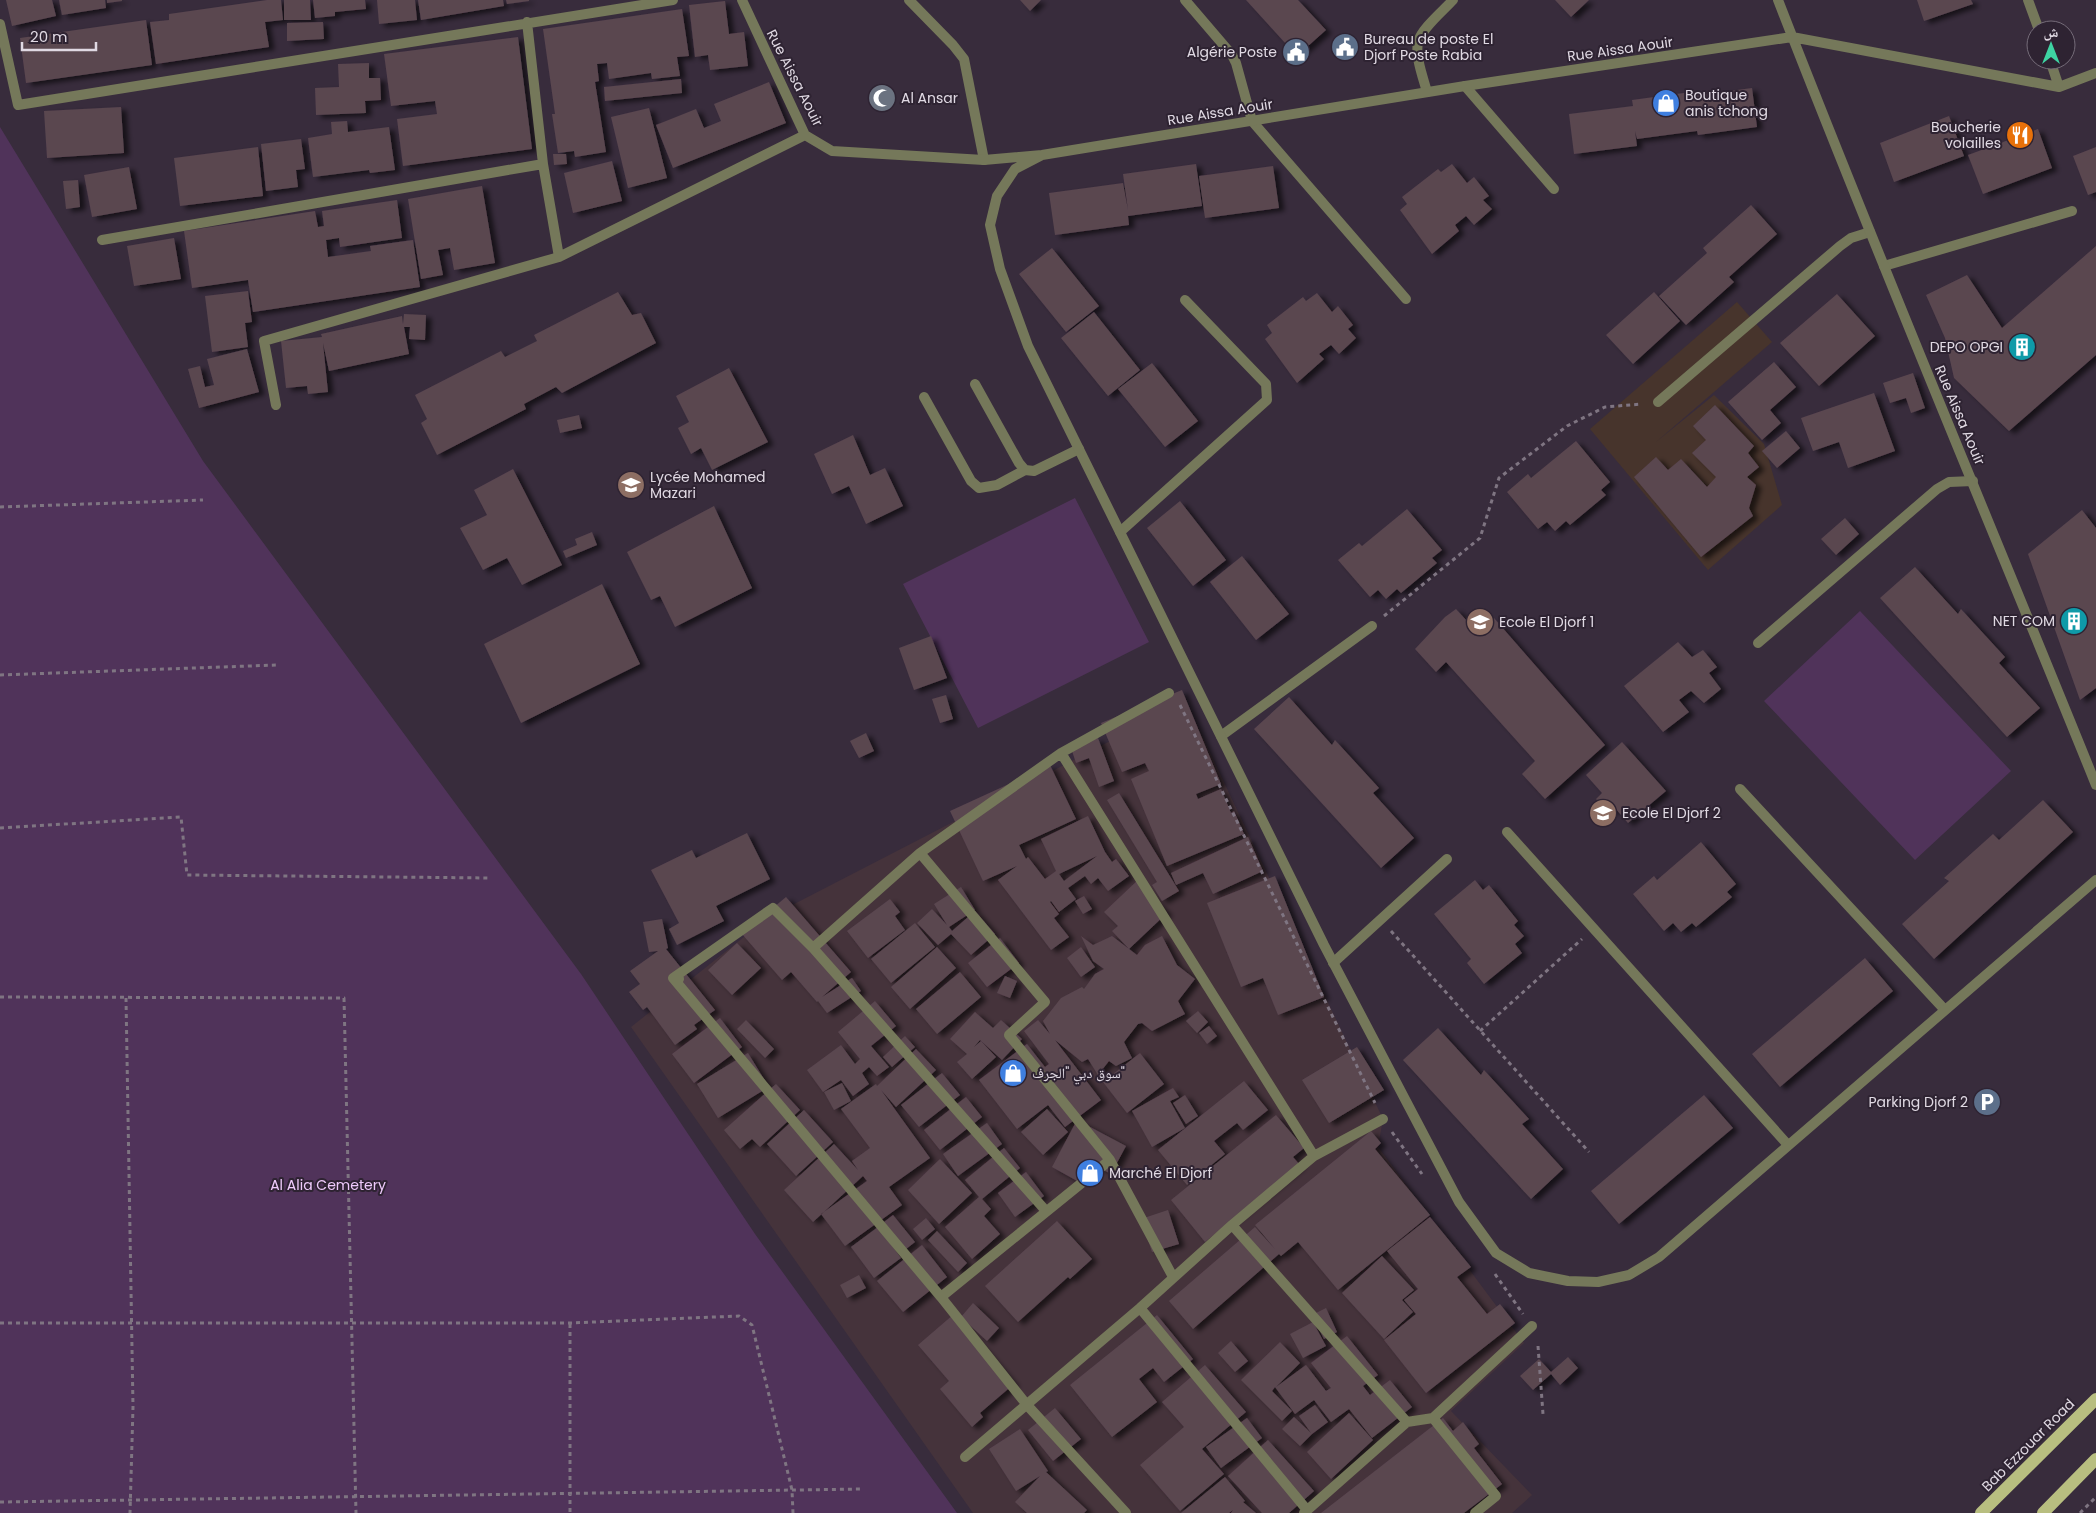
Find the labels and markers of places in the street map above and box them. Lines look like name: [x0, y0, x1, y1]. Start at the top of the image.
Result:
place label: Bureau de poste El Djorf Poste Rabia: [1364, 29, 1493, 65]
public building icon: Bureau de poste El Djorf Poste Rabia: [1330, 32, 1360, 62]
public building icon: Algérie Poste: [1281, 37, 1311, 67]
place label: Algérie Poste: [1187, 42, 1277, 62]
mosque icon: Al Ansar: [867, 83, 897, 113]
place label: Boutique anis tchong: [1685, 85, 1768, 121]
place label: Al Ansar: [901, 88, 958, 108]
shop icon: Boutique anis tchong: [1651, 88, 1681, 118]
place label: Boucherie volailles: [1931, 117, 2001, 153]
restaurant icon: Boucherie volailles: [2005, 120, 2035, 150]
building icon: DEPO OPGI: [2007, 332, 2037, 362]
place label: DEPO OPGI: [1930, 337, 2003, 357]
place label: Lycée Mohamed Mazari: [650, 467, 766, 503]
school or university icon: Lycée Mohamed Mazari: [616, 470, 646, 500]
building icon: NET COM: [2059, 606, 2089, 636]
school or university icon: Ecole El Djorf 1: [1465, 607, 1495, 637]
place label: NET COM: [1993, 611, 2055, 631]
place label: Ecole El Djorf 1: [1499, 612, 1594, 632]
school or university icon: Ecole El Djorf 2: [1588, 798, 1618, 828]
place label: Ecole El Djorf 2: [1622, 803, 1721, 823]
shop icon: سوق دبي "الجرف": [998, 1058, 1028, 1088]
place label: سوق دبي "الجرف": [1032, 1063, 1125, 1085]
parking icon: Parking Djorf 2: [1972, 1087, 2002, 1117]
place label: Parking Djorf 2: [1868, 1092, 1968, 1112]
shop icon: Marché El Djorf: [1075, 1158, 1105, 1188]
place label: Marché El Djorf: [1109, 1163, 1213, 1183]

